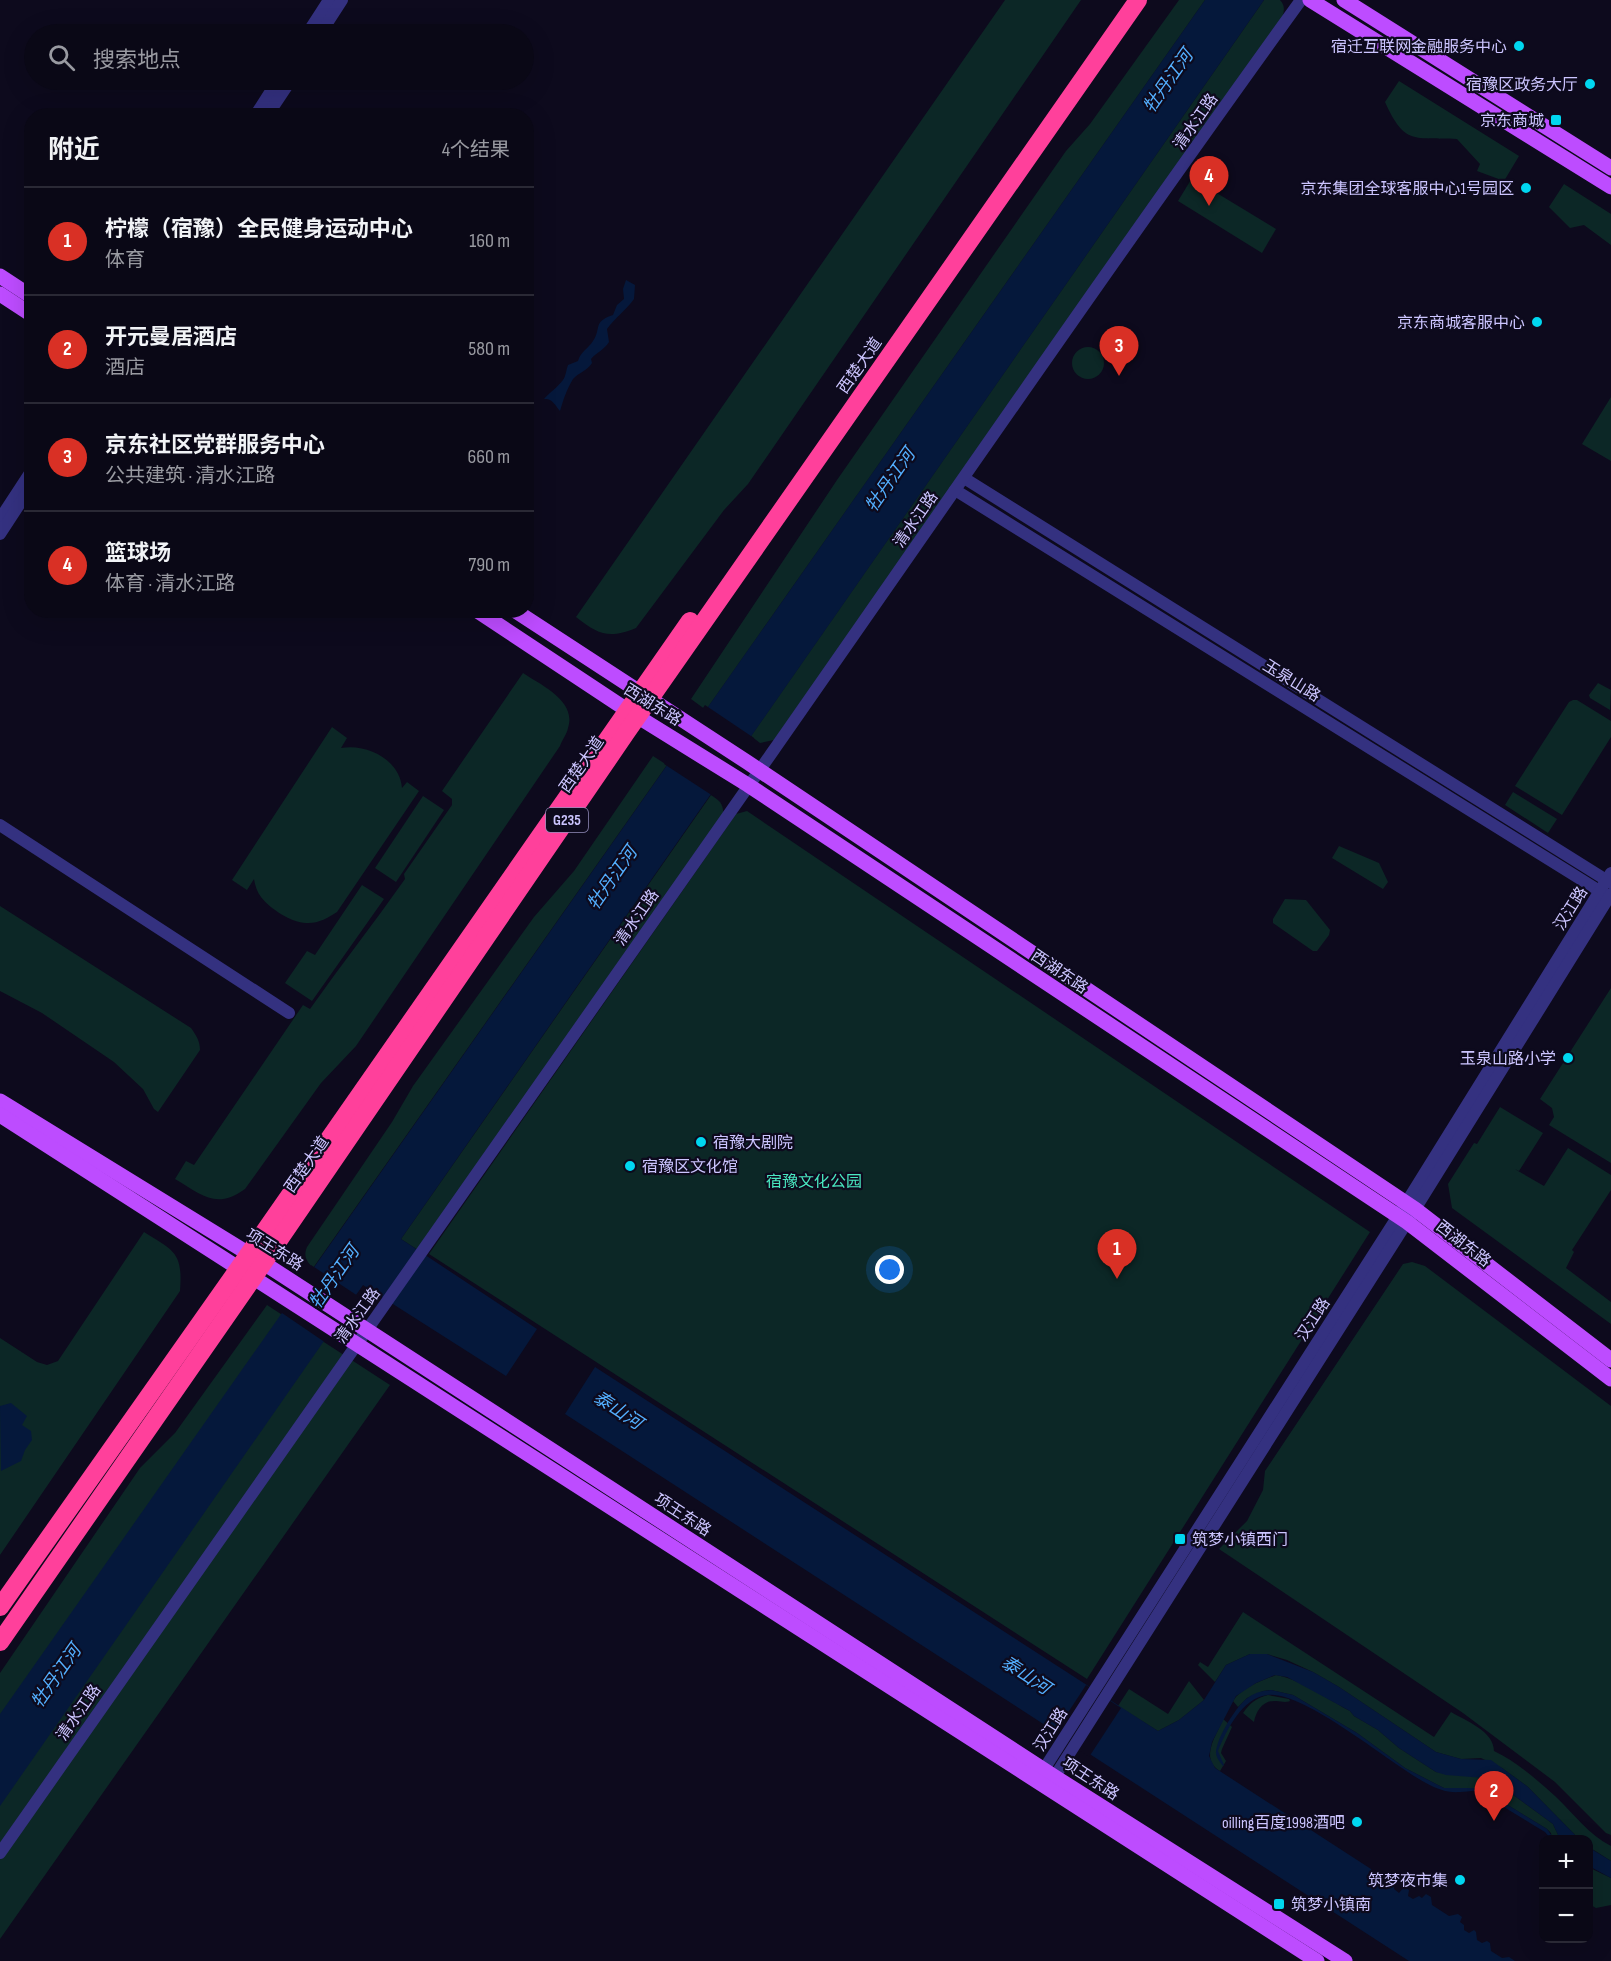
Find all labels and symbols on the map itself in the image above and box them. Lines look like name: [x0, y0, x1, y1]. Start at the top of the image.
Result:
place label: 宿迁互联网金融服务中心: [1331, 38, 1507, 57]
marker: 宿迁互联网金融服务中心: [1512, 39, 1526, 53]
water label: 牡丹江河: [1139, 43, 1199, 117]
place label: 宿豫区政务大厅: [1466, 76, 1578, 95]
marker: 宿豫区政务大厅: [1583, 77, 1597, 91]
street label: 清水江路: [1170, 90, 1222, 154]
place label: 京东商城: [1480, 112, 1544, 131]
marker: 京东商城: [1549, 113, 1563, 127]
pin: 4: [1190, 156, 1228, 206]
place label: 京东集团全球客服中心1号园区: [1300, 180, 1514, 199]
marker: 京东集团全球客服中心1号园区: [1519, 181, 1533, 195]
place label: 京东商城客服中心: [1397, 314, 1525, 333]
marker: 京东商城客服中心: [1530, 315, 1544, 329]
pin: 3: [1100, 326, 1138, 376]
street label: 西楚大道: [834, 334, 886, 398]
water label: 牡丹江河: [861, 442, 921, 516]
street label: 清水江路: [890, 488, 942, 552]
street label: 玉泉山路: [1259, 656, 1323, 706]
street label: 西湖东路: [620, 680, 684, 730]
street label: 西楚大道: [556, 733, 608, 797]
road number: G235: [546, 808, 588, 832]
water label: 牡丹江河: [583, 840, 643, 914]
street label: 汉江路: [1550, 883, 1592, 934]
street label: 清水江路: [611, 886, 663, 950]
street label: 西湖东路: [1027, 946, 1091, 998]
place label: 玉泉山路小学: [1460, 1050, 1556, 1069]
marker: 玉泉山路小学: [1561, 1051, 1575, 1065]
street label: 西楚大道: [281, 1133, 333, 1197]
place label: 宿豫大剧院: [713, 1134, 793, 1153]
marker: 宿豫大剧院: [694, 1135, 708, 1149]
place label: 宿豫区文化馆: [642, 1158, 738, 1177]
marker: 宿豫区文化馆: [623, 1159, 637, 1173]
park label: 宿豫文化公园: [766, 1173, 862, 1192]
street label: 西湖东路: [1432, 1217, 1494, 1271]
street label: 项王东路: [242, 1225, 306, 1275]
pin: 1: [1098, 1230, 1136, 1279]
water label: 牡丹江河: [305, 1239, 365, 1313]
your location: [875, 1255, 904, 1284]
street label: 清水江路: [332, 1284, 385, 1347]
street label: 汉江路: [1292, 1295, 1334, 1345]
water label: 泰山河: [589, 1387, 649, 1436]
street label: 项王东路: [650, 1490, 714, 1541]
place label: 筑梦小镇西门: [1192, 1531, 1288, 1550]
marker: 筑梦小镇西门: [1173, 1532, 1187, 1546]
water label: 牡丹江河: [27, 1638, 87, 1712]
water label: 泰山河: [997, 1652, 1057, 1701]
street label: 清水江路: [53, 1681, 105, 1745]
street label: 汉江路: [1030, 1704, 1072, 1755]
street label: 项王东路: [1058, 1754, 1122, 1805]
pin: 2: [1474, 1772, 1514, 1821]
place label: oilling百度1998酒吧: [1222, 1814, 1345, 1833]
marker: oilling百度1998酒吧: [1350, 1815, 1364, 1829]
place label: 筑梦夜市集: [1368, 1872, 1448, 1891]
marker: 筑梦夜市集: [1453, 1873, 1467, 1887]
place label: 筑梦小镇南: [1291, 1896, 1371, 1915]
marker: 筑梦小镇南: [1272, 1897, 1286, 1911]

